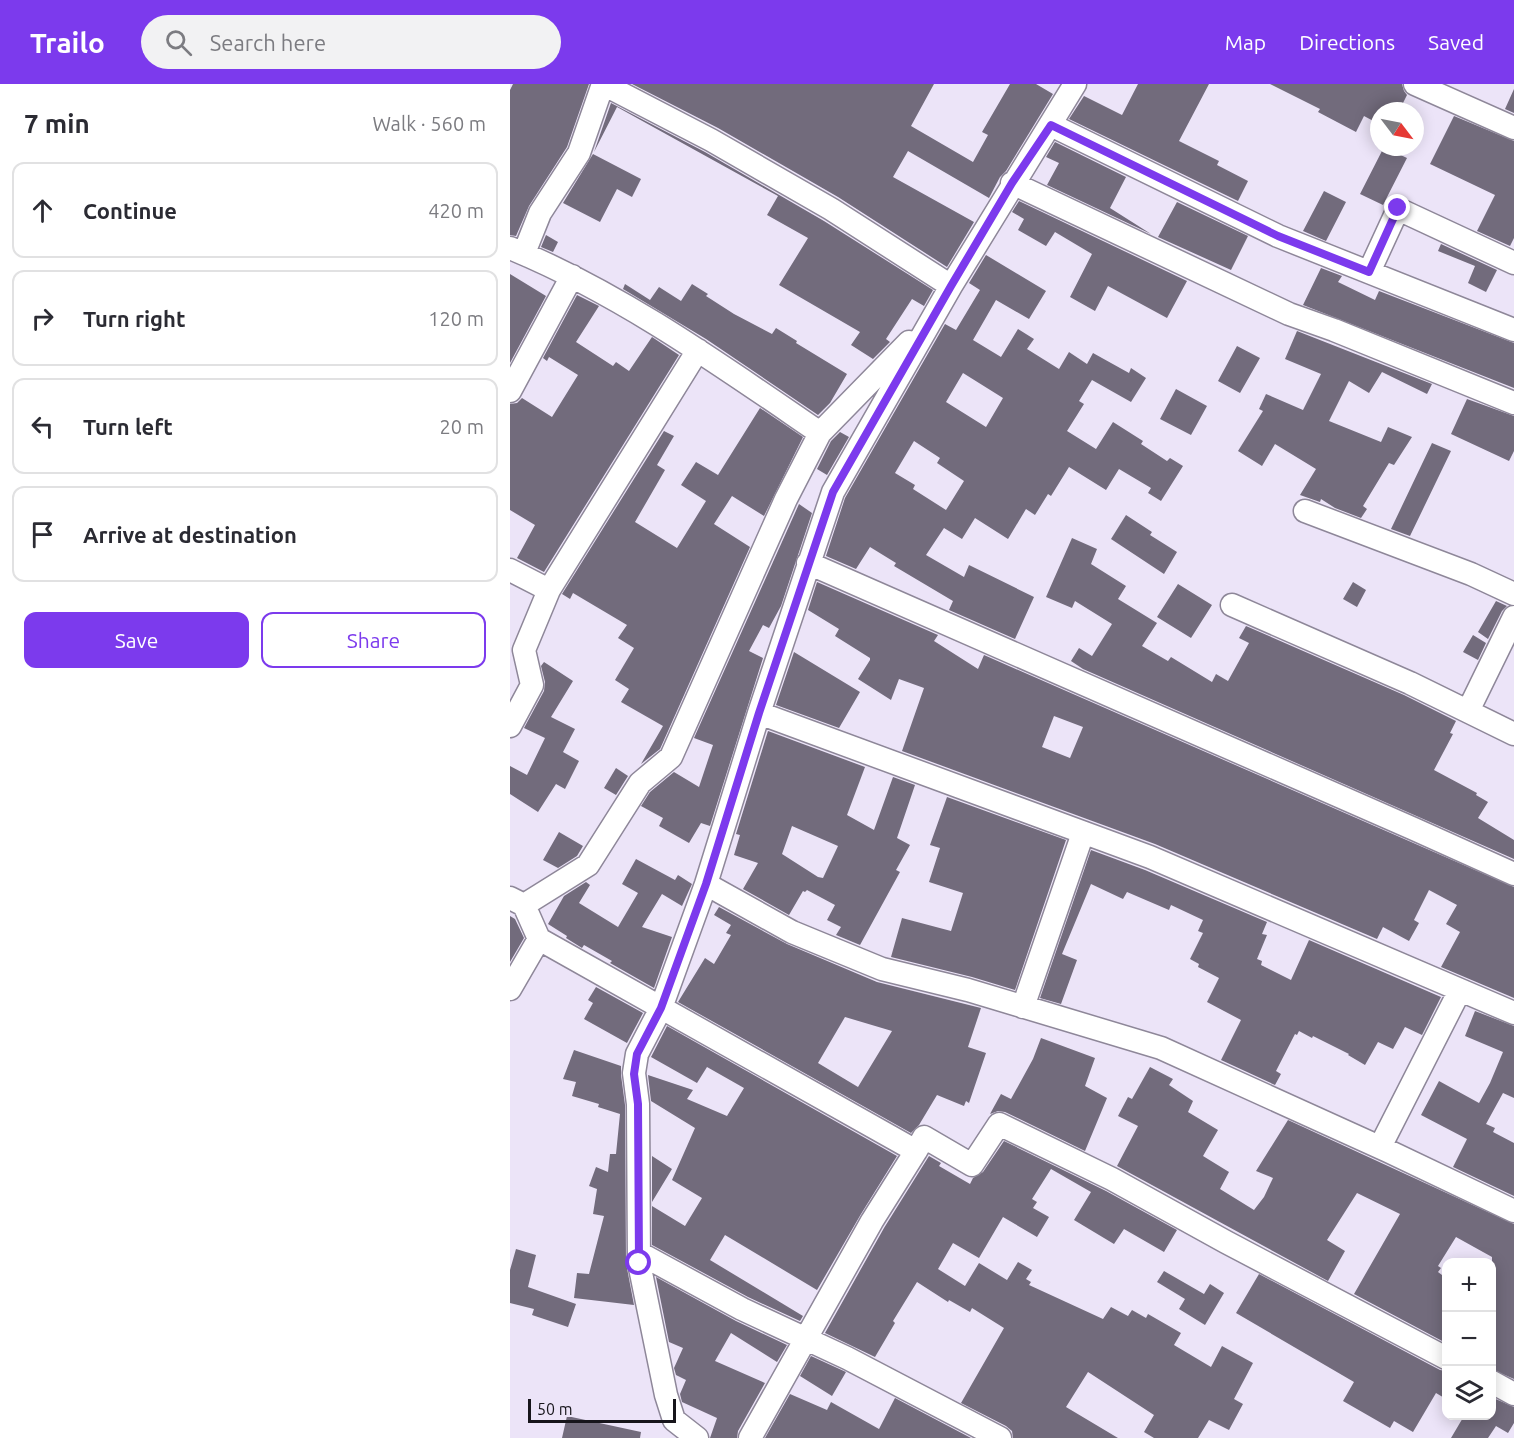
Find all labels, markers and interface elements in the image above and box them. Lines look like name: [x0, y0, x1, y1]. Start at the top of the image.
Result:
search box: [141, 15, 561, 69]
icon: search: [162, 26, 195, 59]
text: Trailo: [30, 27, 105, 58]
text: Search here: [210, 30, 326, 55]
text: Map: [1225, 30, 1266, 54]
text: Directions: [1299, 30, 1395, 54]
text: Saved: [1428, 30, 1484, 54]
north arrow: [1370, 102, 1424, 156]
text: 7 min: [24, 109, 90, 138]
text: Walk · 560 m: [373, 112, 486, 135]
icon: ahead: [26, 194, 59, 227]
route end: [1384, 194, 1410, 220]
text: Continue: [83, 198, 177, 223]
text: 420 m: [428, 199, 484, 222]
icon: right: [26, 302, 59, 335]
text: Turn right: [83, 306, 185, 331]
text: 120 m: [428, 307, 484, 330]
icon: left: [26, 410, 59, 443]
text: Turn left: [83, 414, 173, 439]
text: 20 m: [440, 415, 484, 438]
icon: arrive: [26, 518, 59, 551]
text: Arrive at destination: [83, 522, 297, 547]
button: Save: [24, 612, 249, 668]
button: Share: [261, 612, 486, 668]
route start: [625, 1249, 651, 1275]
map controls: [1442, 1258, 1496, 1420]
button: +: [1442, 1258, 1496, 1312]
button: −: [1442, 1312, 1496, 1366]
button: layers: [1442, 1366, 1496, 1420]
scale bar: [528, 1396, 676, 1424]
text: 50 m: [537, 1400, 573, 1418]

